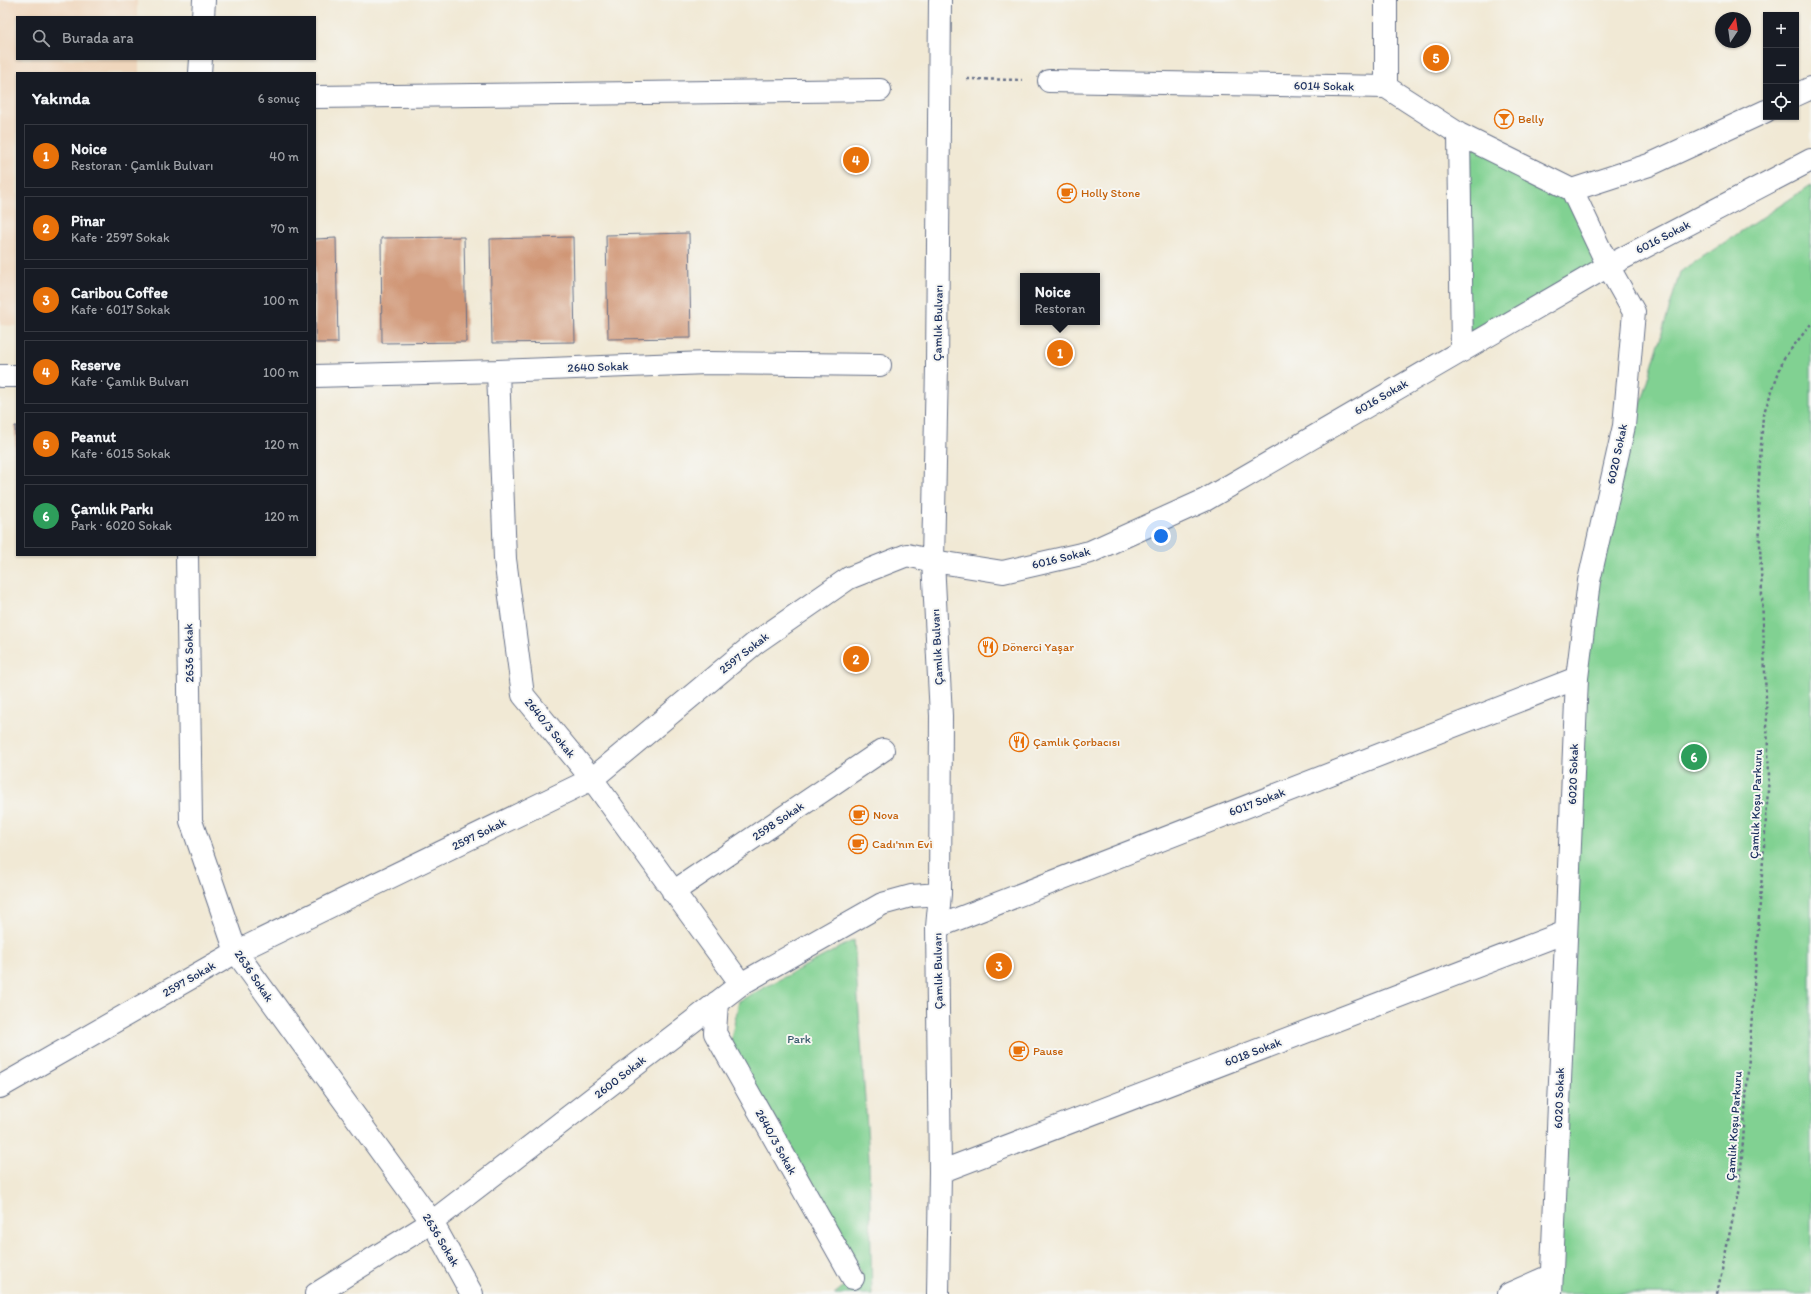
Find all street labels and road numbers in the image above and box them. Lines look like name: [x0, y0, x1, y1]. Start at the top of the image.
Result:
street label: 6014 Sokak: [1294, 78, 1354, 94]
street label: 6016 Sokak: [1633, 217, 1693, 257]
street label: Çamlık Bulvarı: [930, 285, 946, 361]
street label: 2640 Sokak: [567, 359, 629, 375]
street label: 6016 Sokak: [1352, 376, 1410, 418]
street label: 6020 Sokak: [1604, 423, 1630, 485]
street label: 6016 Sokak: [1030, 544, 1092, 572]
street label: Çamlık Bulvarı: [928, 608, 946, 686]
street label: 2636 Sokak: [181, 623, 197, 683]
street label: 2597 Sokak: [717, 629, 771, 677]
street label: 2640/3 Sokak: [522, 695, 578, 761]
street label: 6020 Sokak: [1565, 743, 1581, 805]
street label: Çamlık Koşu Parkuru: [1747, 749, 1765, 859]
street label: 6017 Sokak: [1227, 785, 1287, 819]
street label: 2598 Sokak: [750, 799, 806, 843]
street label: 2597 Sokak: [450, 815, 508, 853]
street label: Çamlık Bulvarı: [930, 933, 946, 1009]
street label: 2636 Sokak: [232, 947, 276, 1005]
street label: 2597 Sokak: [160, 958, 218, 1000]
street label: 6018 Sokak: [1223, 1035, 1283, 1069]
street label: 2600 Sokak: [592, 1053, 648, 1101]
street label: 6020 Sokak: [1551, 1067, 1567, 1129]
street label: Çamlık Koşu Parkuru: [1723, 1070, 1745, 1181]
street label: 2640/3 Sokak: [752, 1107, 800, 1177]
street label: 2636 Sokak: [420, 1211, 462, 1269]

